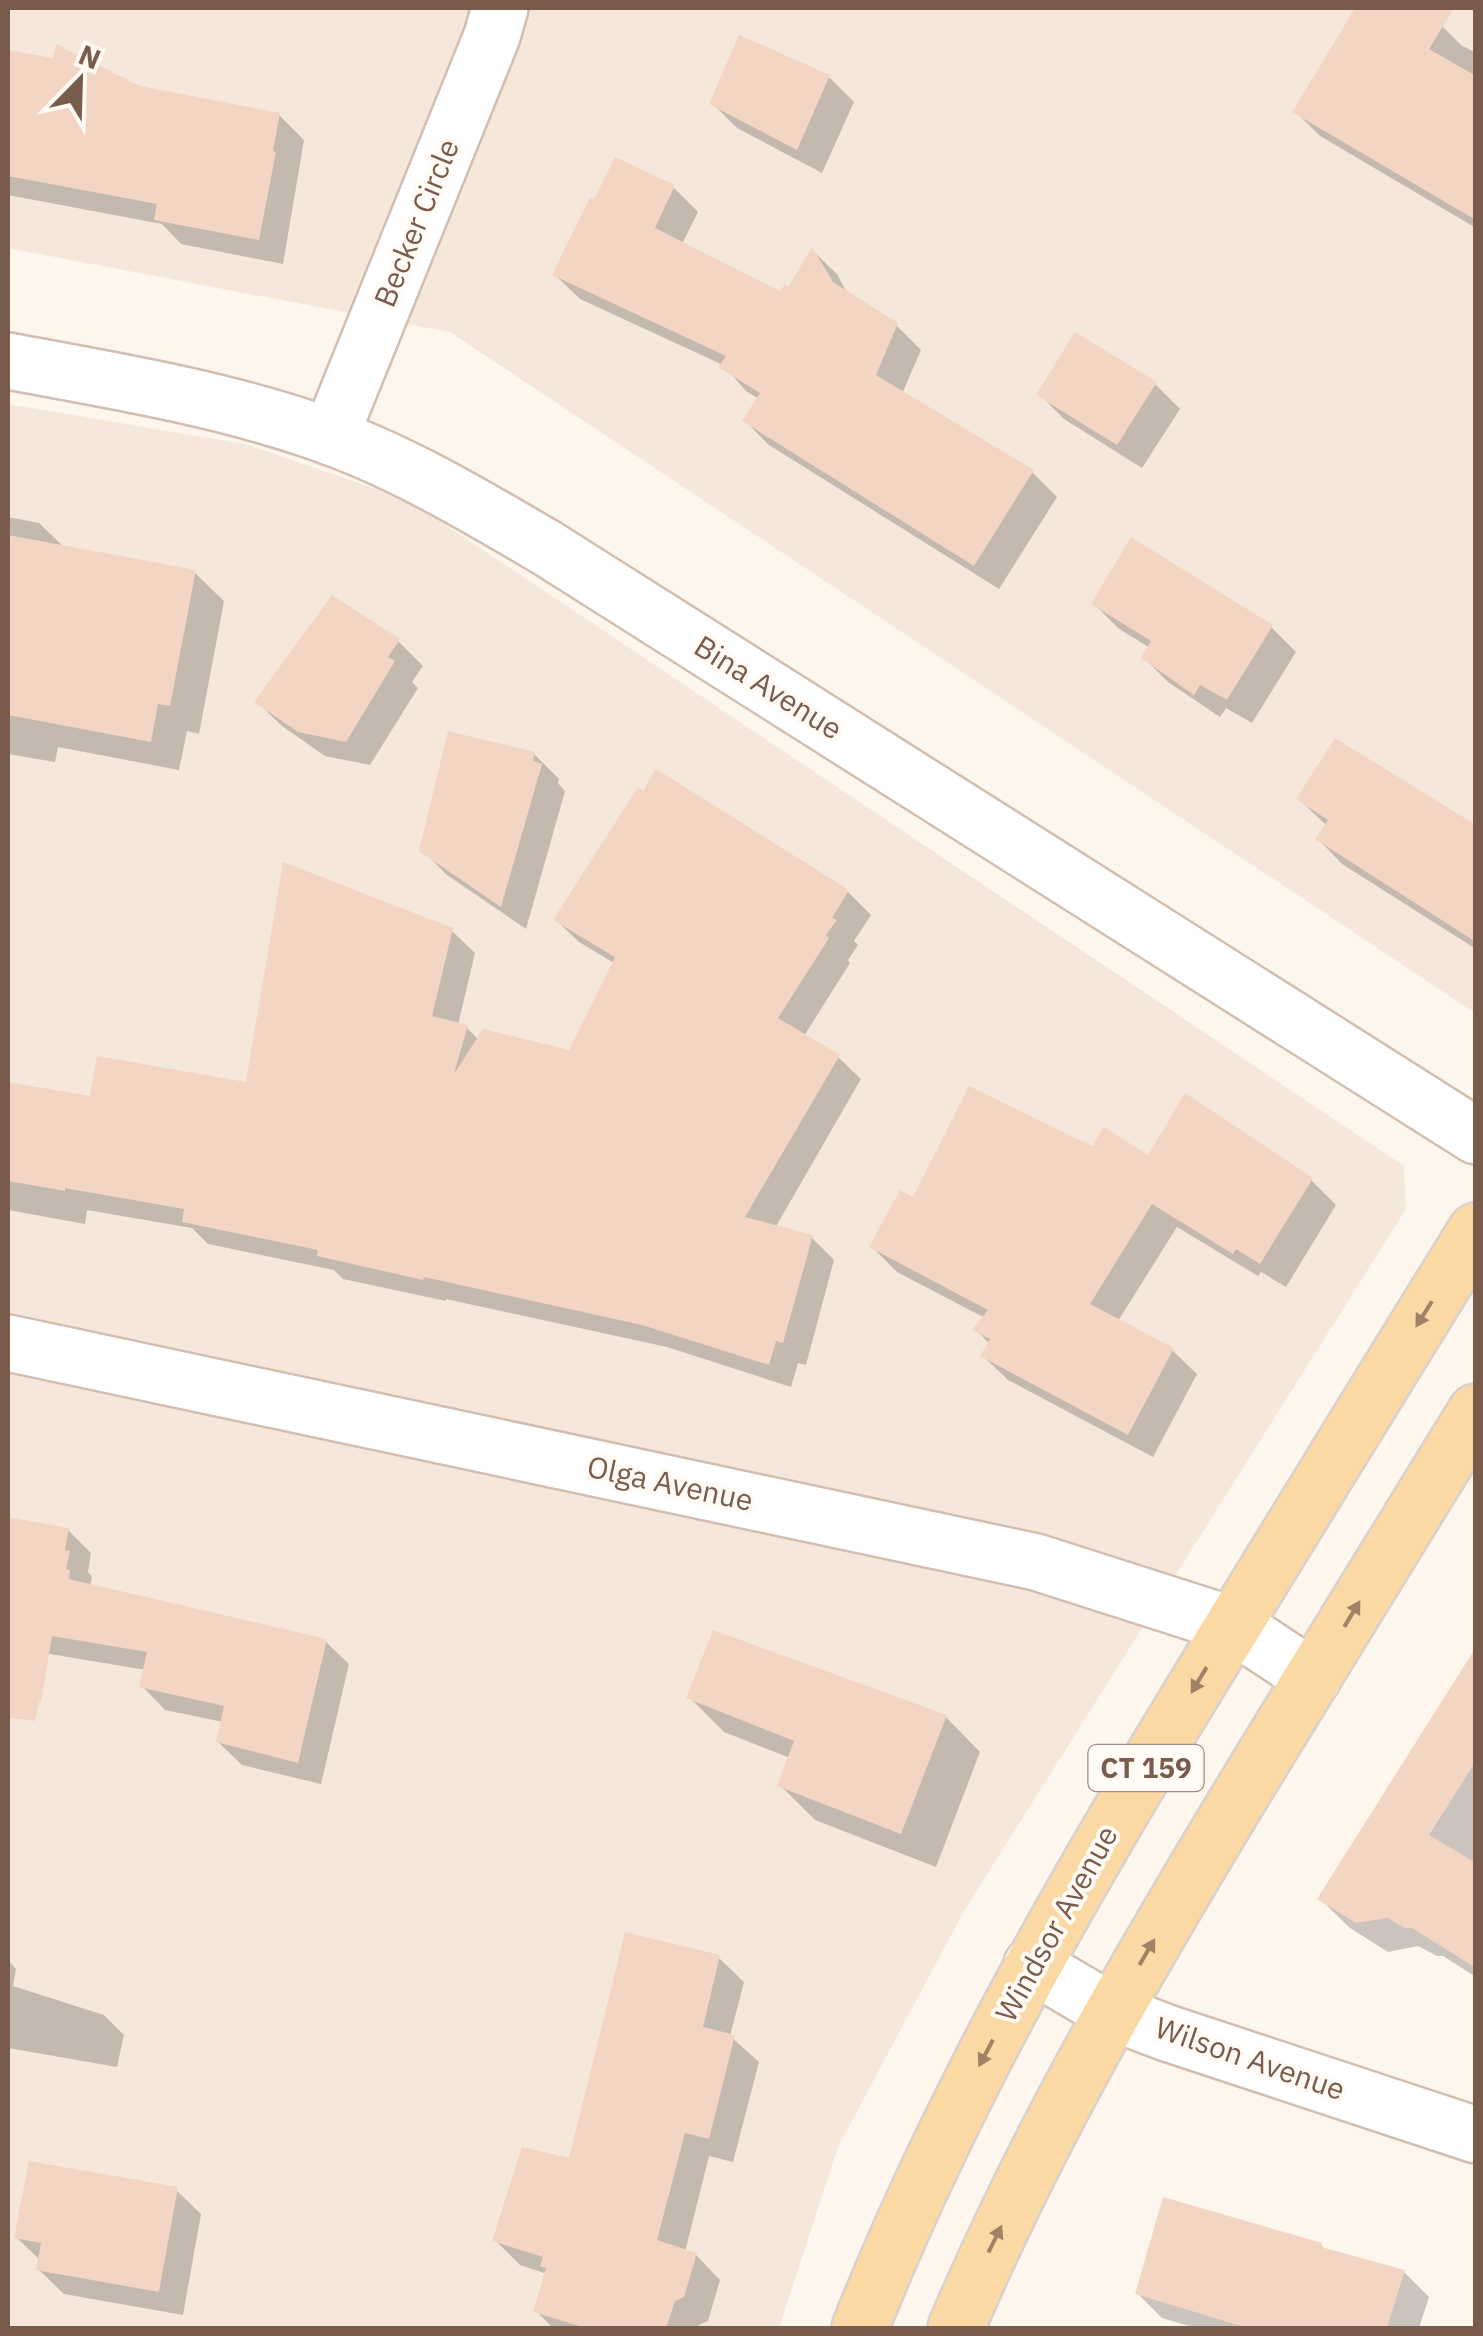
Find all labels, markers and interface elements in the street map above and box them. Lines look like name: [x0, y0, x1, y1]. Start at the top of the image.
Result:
north arrow: [30, 30, 130, 130]
text: N: [73, 36, 107, 78]
street label: Becker Circle: [364, 133, 467, 312]
street label: Bina Avenue: [687, 626, 850, 748]
one-way arrow: [1416, 1300, 1434, 1328]
street label: Olga Avenue: [584, 1446, 757, 1519]
one-way arrow: [1342, 1600, 1360, 1628]
one-way arrow: [1191, 1666, 1209, 1694]
road number: CT 159: [1088, 1745, 1204, 1791]
street label: Windsor Avenue: [986, 1818, 1126, 2028]
one-way arrow: [1138, 1938, 1155, 1966]
street label: Wilson Avenue: [1150, 2007, 1350, 2108]
one-way arrow: [978, 2039, 995, 2068]
one-way arrow: [986, 2225, 1003, 2254]

